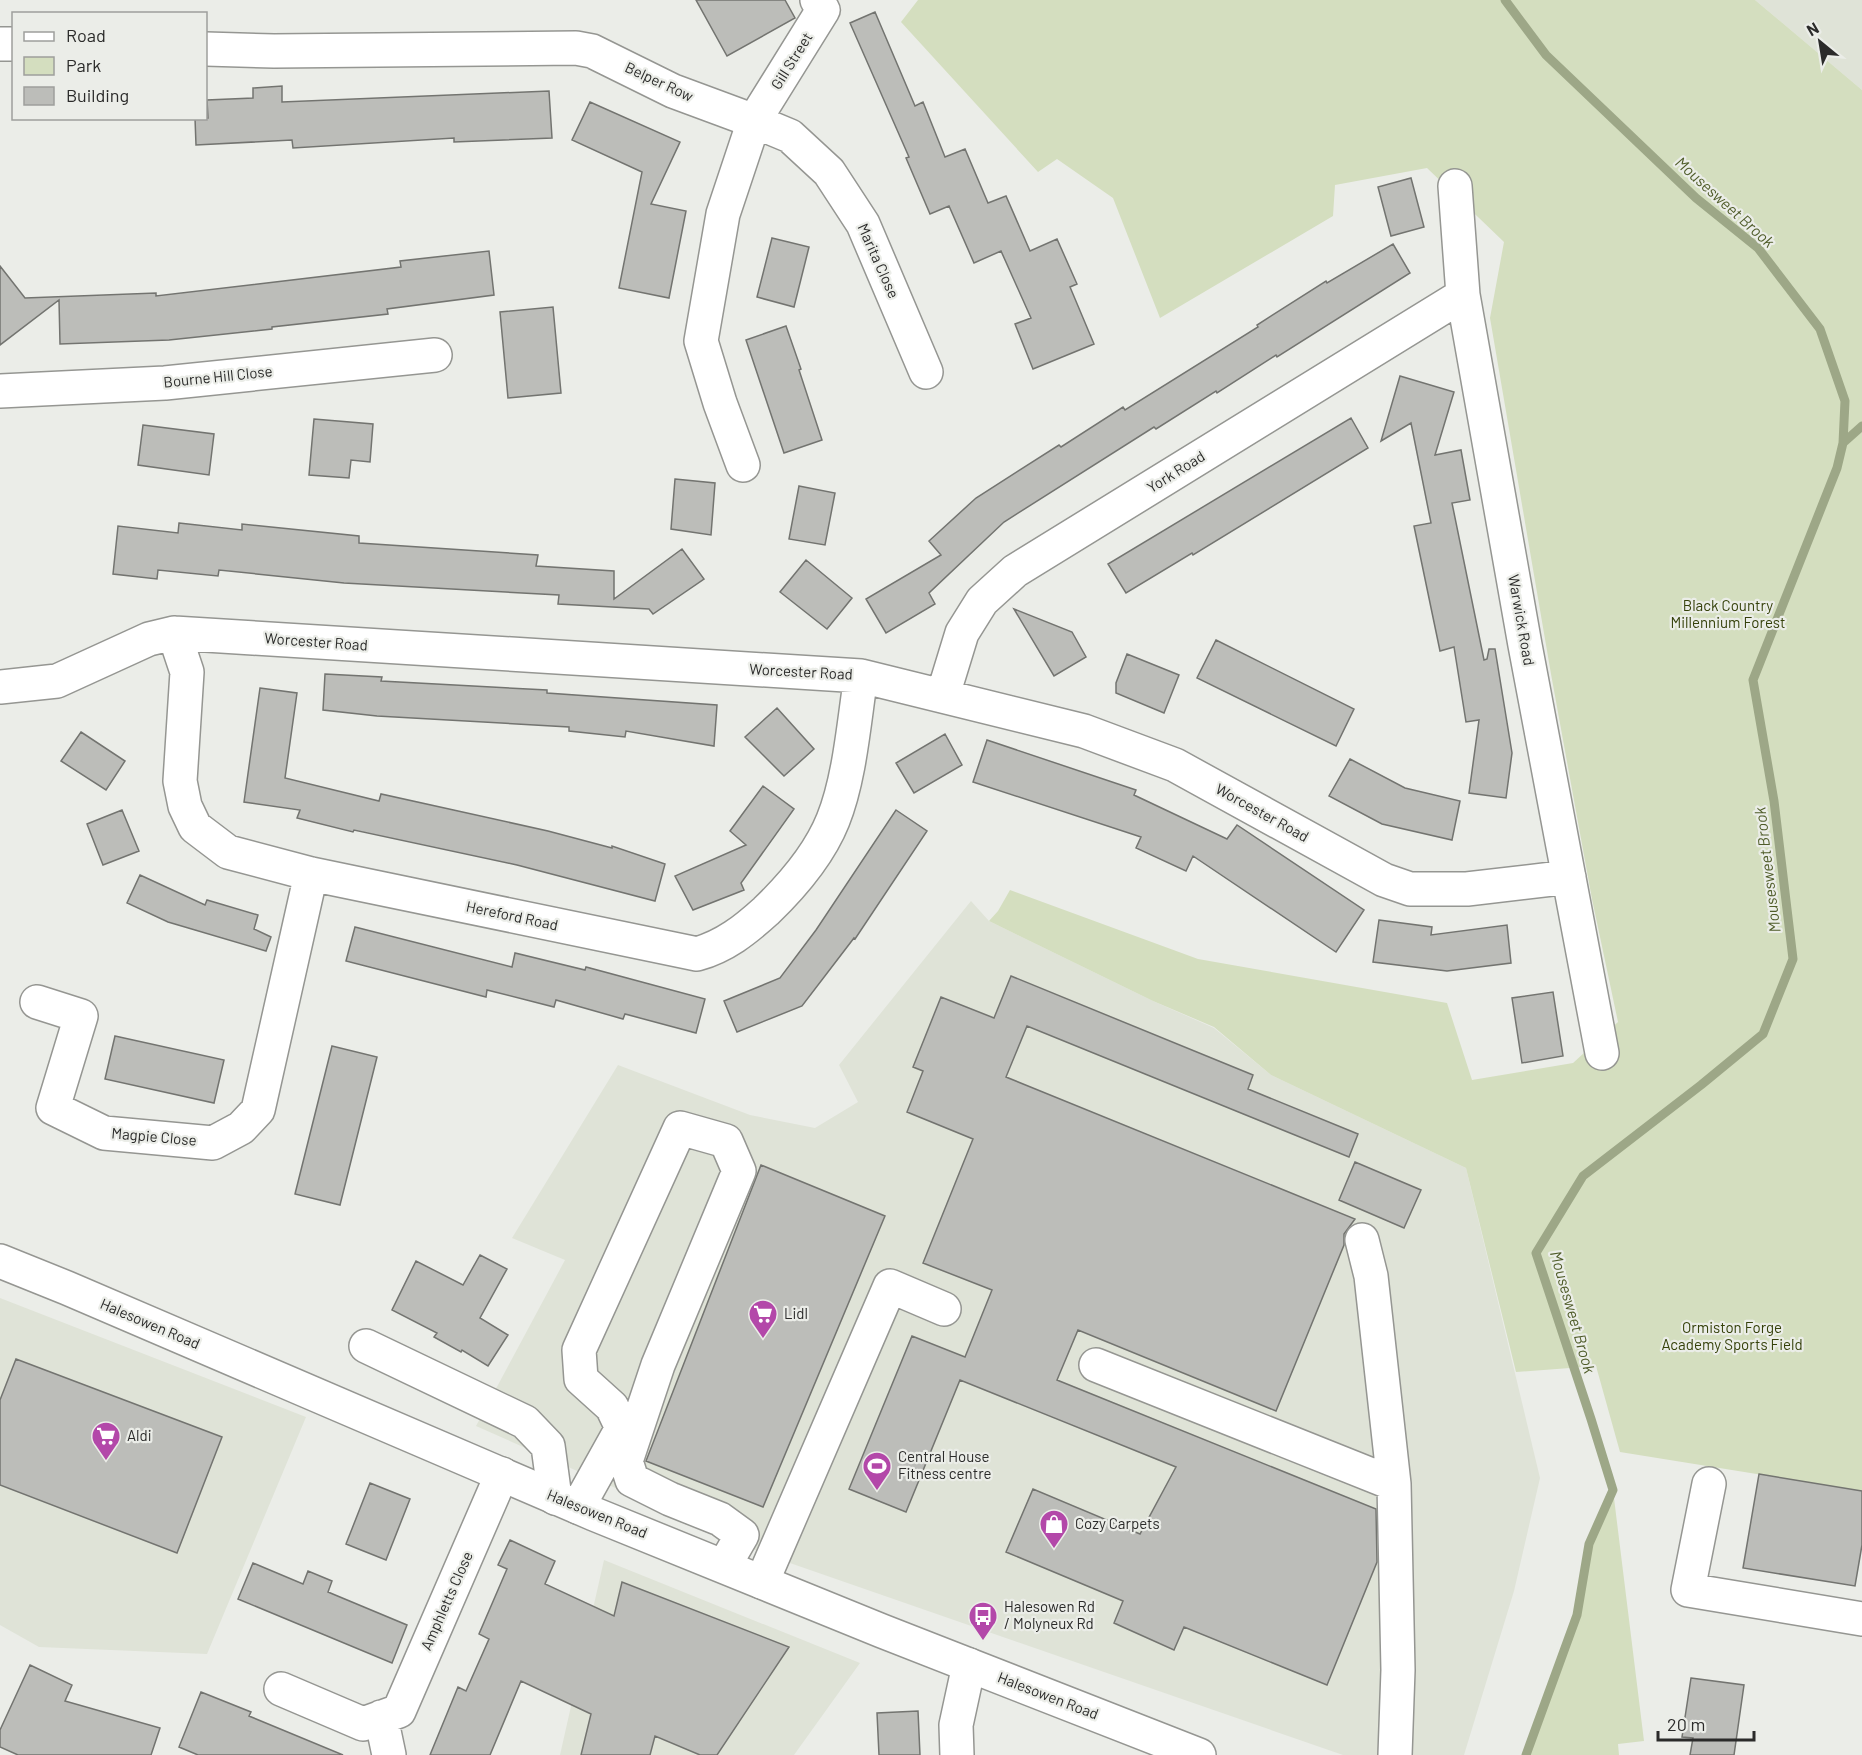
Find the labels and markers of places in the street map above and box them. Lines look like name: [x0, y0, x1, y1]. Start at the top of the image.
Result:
supermarket icon: Lidl: [747, 1298, 779, 1340]
place label: Lidl: [784, 1304, 808, 1322]
supermarket icon: Aldi: [90, 1420, 122, 1462]
place label: Aldi: [127, 1426, 152, 1444]
place label: Central House Fitness centre: [898, 1447, 992, 1482]
sports icon: Central House Fitness centre: [861, 1450, 893, 1492]
shop icon: Cozy Carpets: [1038, 1508, 1070, 1550]
place label: Cozy Carpets: [1075, 1514, 1160, 1532]
place label: Halesowen Rd / Molyneux Rd: [1004, 1597, 1095, 1632]
bus stop icon: Halesowen Rd / Molyneux Rd: [967, 1600, 999, 1642]

